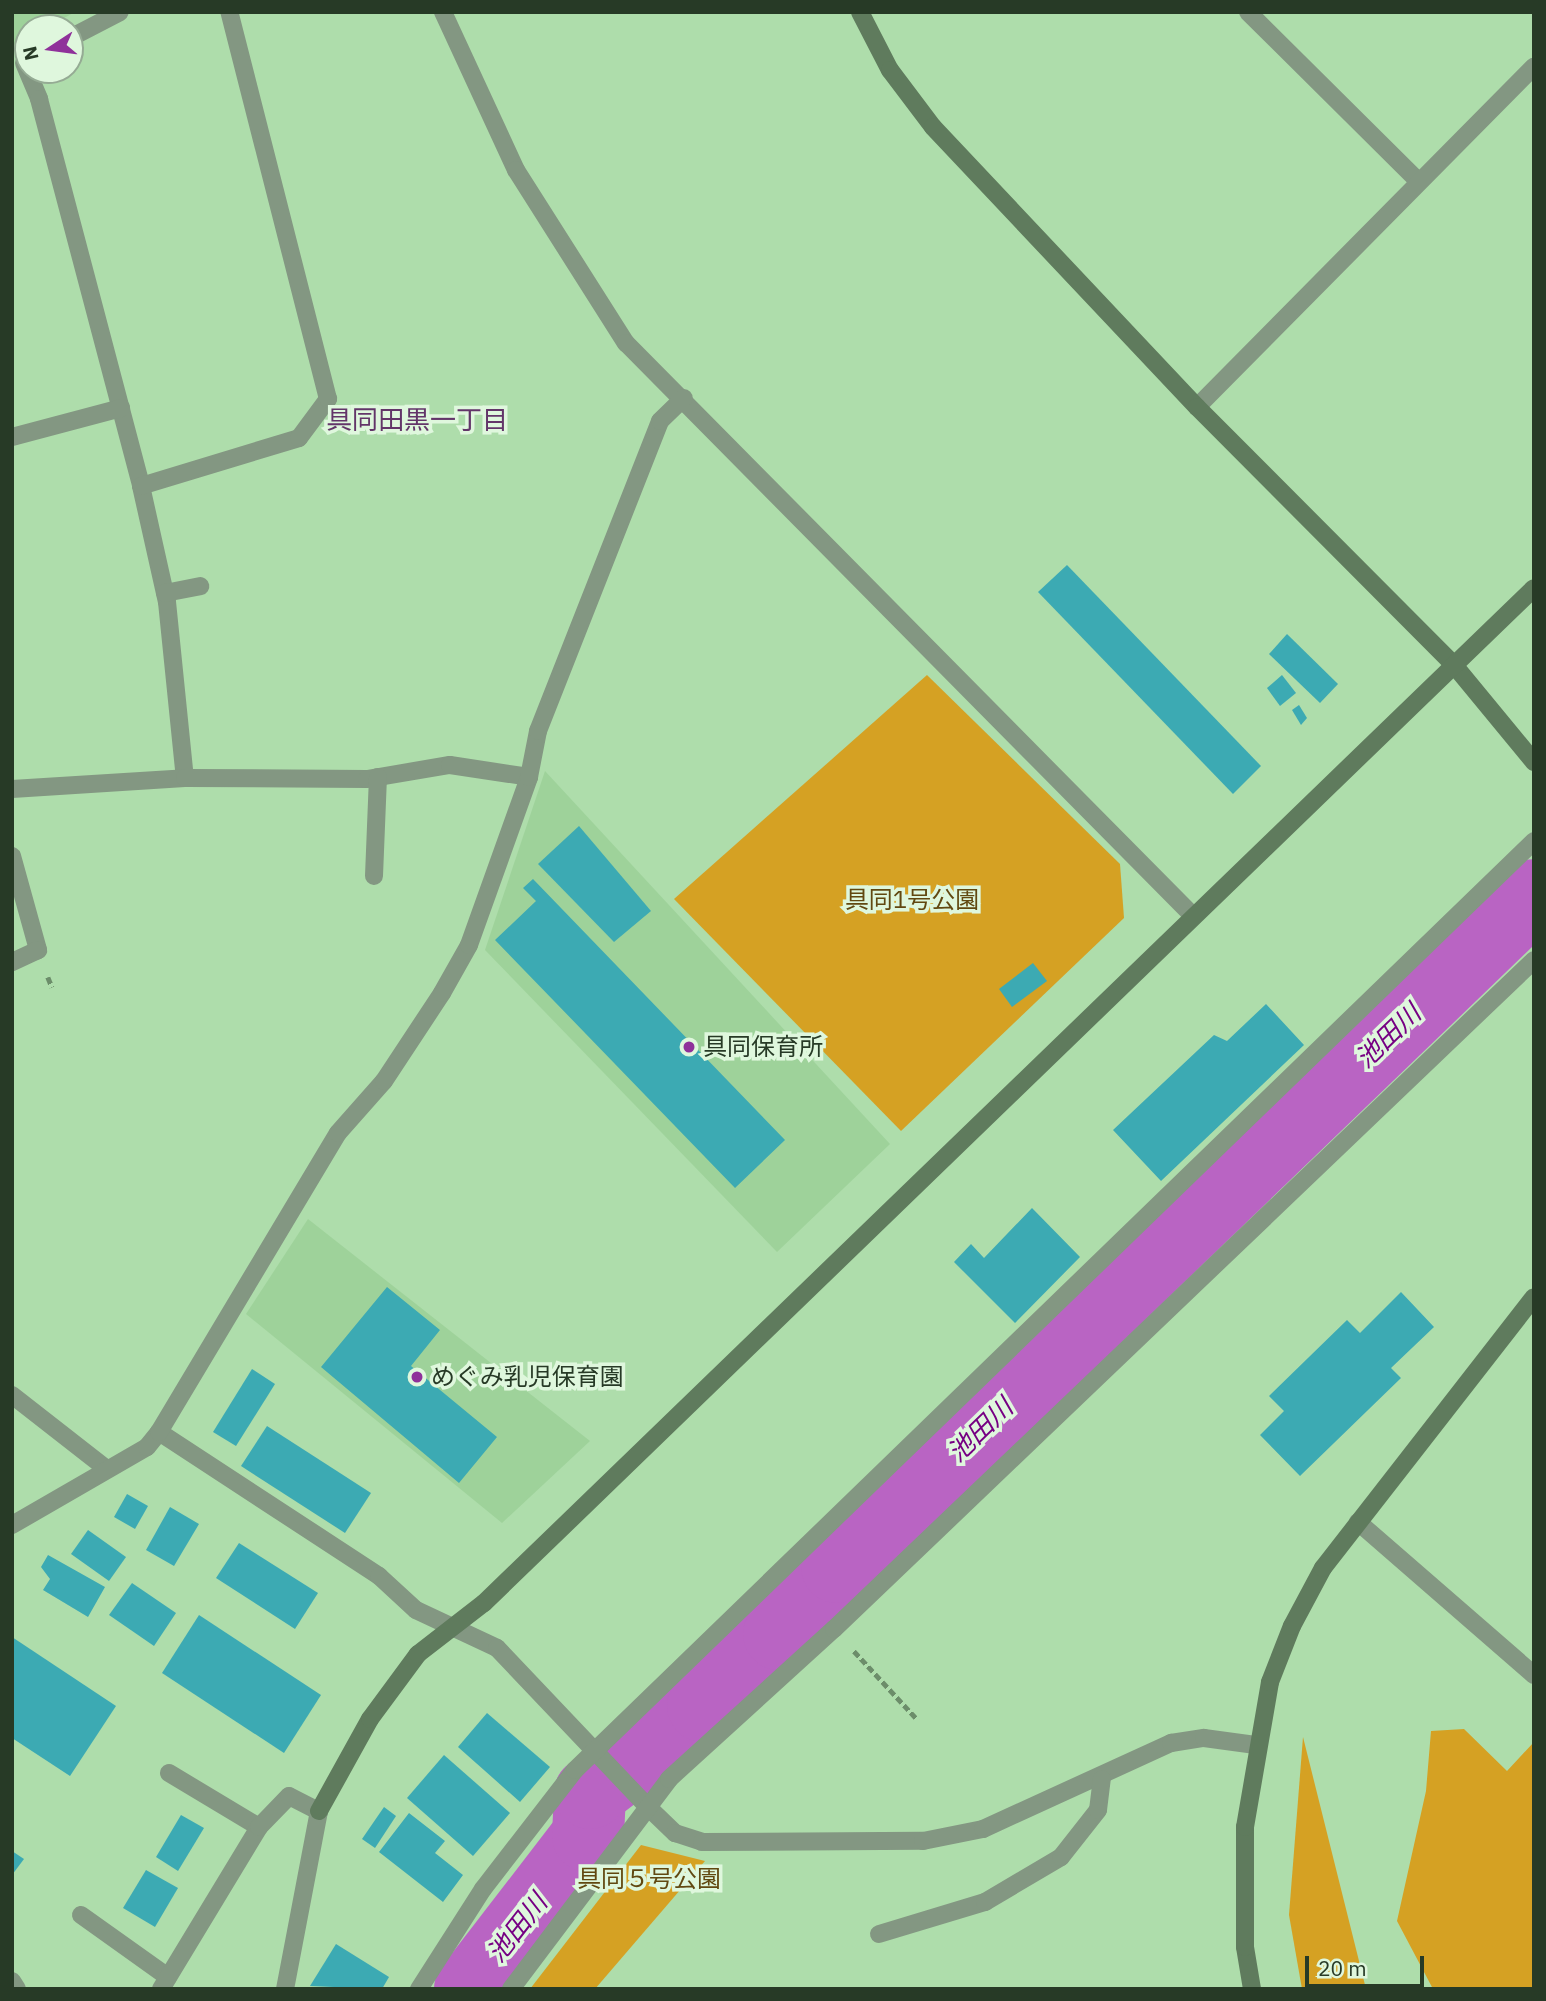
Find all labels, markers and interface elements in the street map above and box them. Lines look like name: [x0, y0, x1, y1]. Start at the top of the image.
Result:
north arrow: [14, 14, 84, 84]
text: N: [17, 44, 44, 63]
district label: 具同田黒一丁目: [326, 404, 508, 436]
park label: 具同1号公園: [845, 886, 979, 914]
water label: 池田川: [1349, 998, 1427, 1074]
place label: 具同保育所: [703, 1033, 823, 1061]
marker: 具同保育所: [681, 1039, 697, 1055]
place label: めぐみ乳児保育園: [431, 1363, 623, 1391]
marker: めぐみ乳児保育園: [409, 1369, 425, 1385]
water label: 池田川: [941, 1392, 1019, 1468]
park label: 具同５号公園: [577, 1865, 721, 1893]
water label: 池田川: [481, 1888, 553, 1968]
scale bar: [1308, 1941, 1427, 1985]
text: 20 m: [1318, 1954, 1367, 1982]

